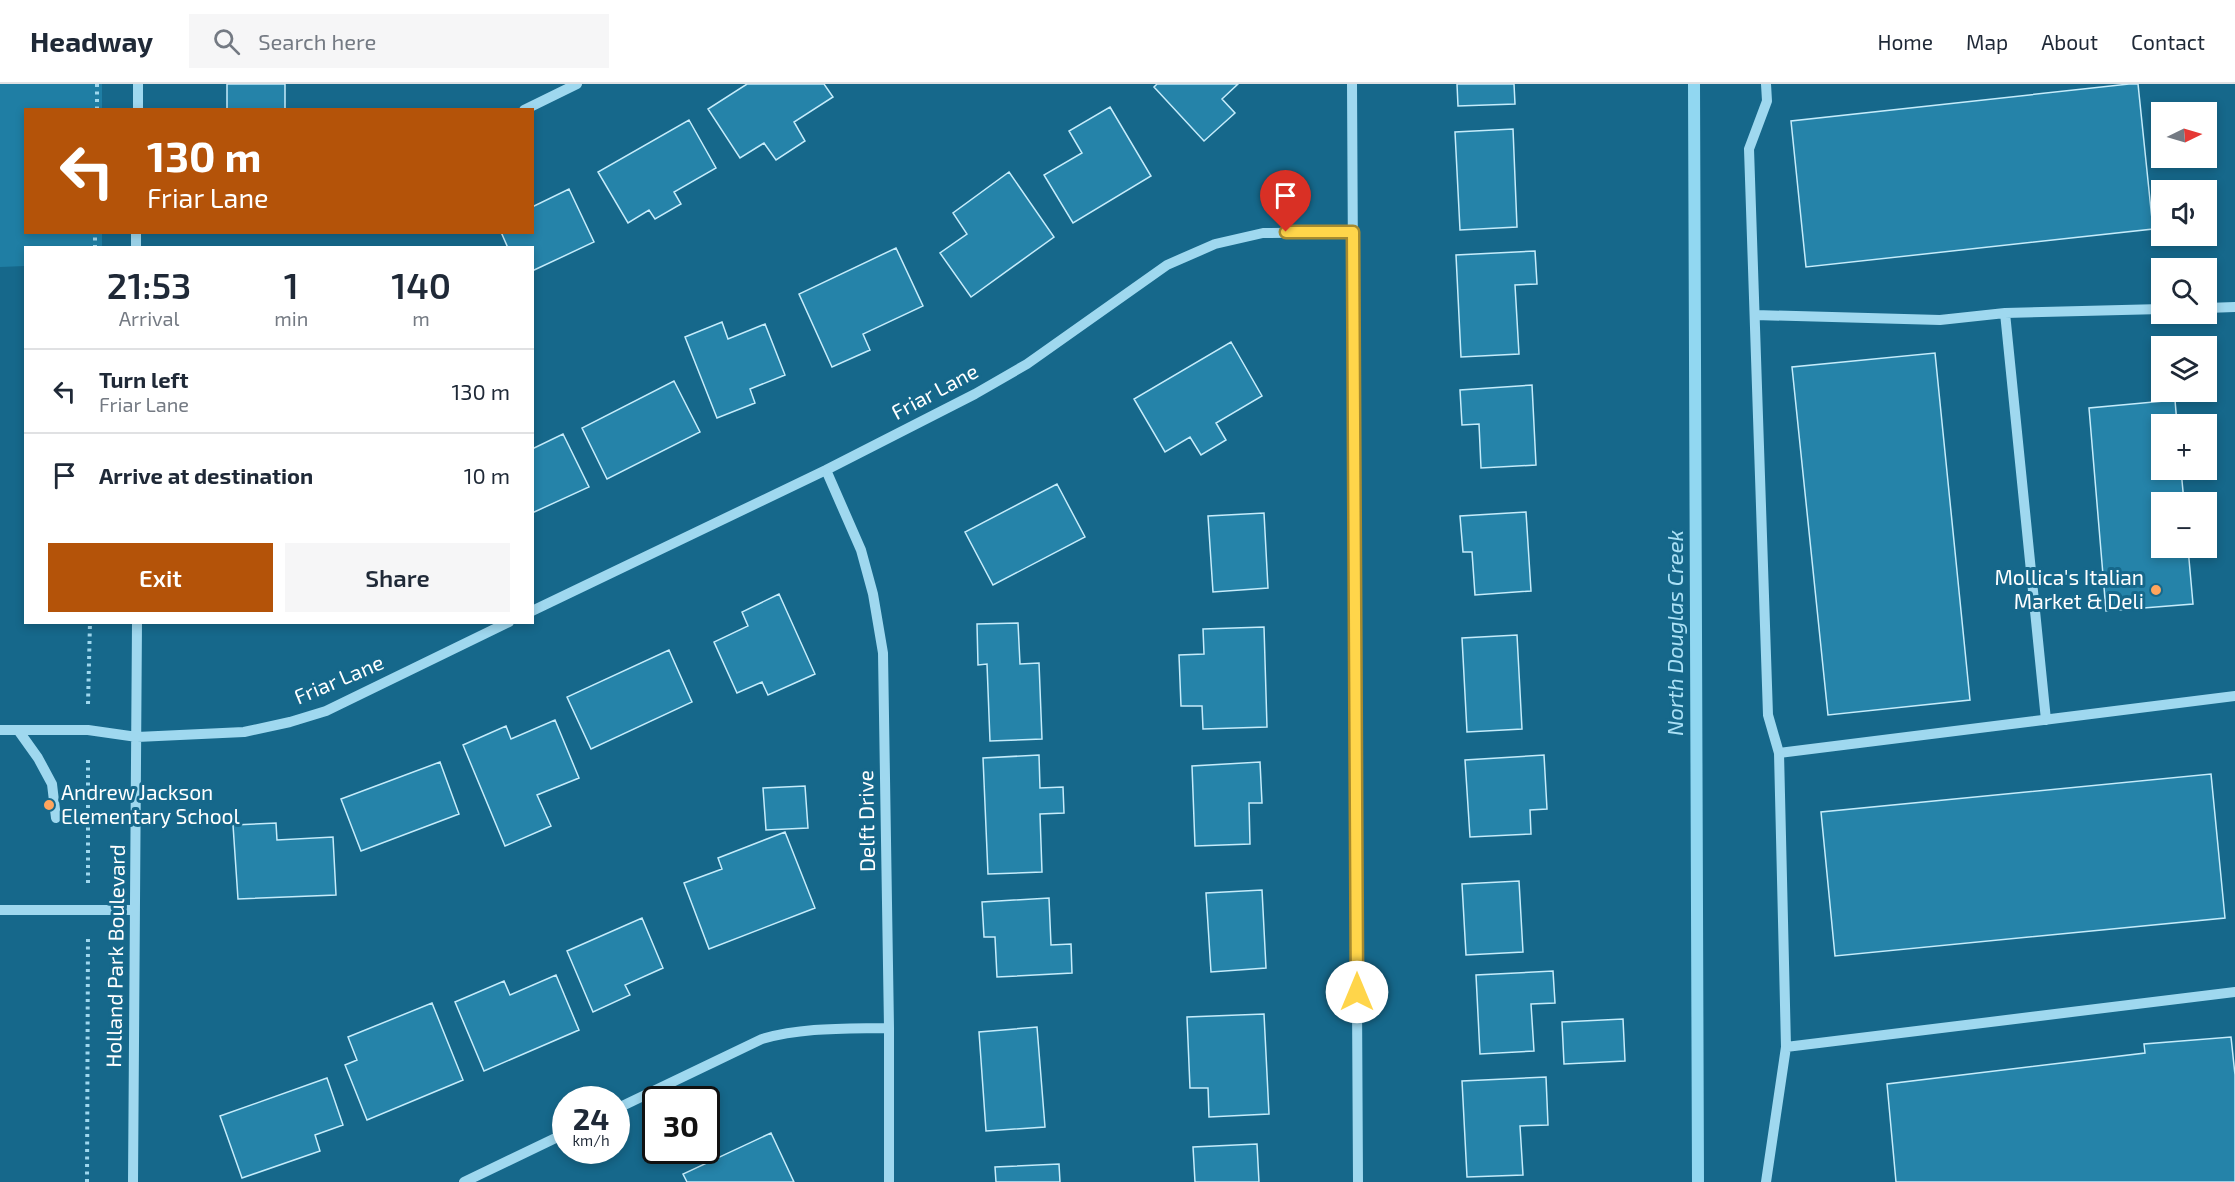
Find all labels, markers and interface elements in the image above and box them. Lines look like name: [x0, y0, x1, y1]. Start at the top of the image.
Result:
search box: [189, 14, 609, 68]
text: Headway: [30, 24, 153, 58]
icon: search: [210, 25, 243, 58]
text: Search here: [258, 28, 376, 54]
text: Home: [1877, 29, 1933, 54]
text: Map: [1966, 29, 2008, 54]
text: About: [2041, 29, 2098, 54]
text: Contact: [2131, 29, 2205, 54]
north arrow: [2151, 102, 2217, 168]
map controls: [2151, 102, 2217, 558]
text: 130 m: [147, 130, 262, 180]
icon: left: [48, 132, 126, 210]
pin: [1260, 170, 1311, 232]
icon: arrive: [1269, 179, 1302, 212]
button: sound: [2151, 180, 2217, 246]
text: Friar Lane: [147, 181, 269, 213]
button: search: [2151, 258, 2217, 324]
text: 21:53: [107, 263, 191, 306]
text: 1: [284, 263, 299, 306]
text: 140: [391, 263, 451, 306]
text: Arrival: [119, 306, 180, 330]
text: min: [274, 306, 308, 330]
text: m: [412, 306, 430, 330]
button: layers: [2151, 336, 2217, 402]
street label: Friar Lane: [887, 357, 982, 424]
text: Turn left: [99, 366, 188, 392]
icon: left: [48, 375, 81, 408]
text: 130 m: [452, 378, 510, 404]
text: Friar Lane: [99, 392, 189, 416]
button: +: [2151, 414, 2217, 480]
icon: arrive: [48, 459, 81, 492]
text: Arrive at destination: [99, 462, 313, 488]
text: 10 m: [464, 462, 510, 488]
button: −: [2151, 492, 2217, 558]
water label: North Douglas Creek: [1661, 530, 1687, 736]
button: Exit: [48, 543, 273, 612]
button: Share: [285, 543, 510, 612]
place label: Mollica's Italian Market & Deli: [1994, 564, 2144, 613]
marker: Mollica's Italian Market & Deli: [2149, 583, 2163, 597]
street label: Friar Lane: [290, 649, 387, 709]
street label: Delft Drive: [852, 770, 879, 872]
place label: Andrew Jackson Elementary School: [61, 779, 241, 828]
marker: Andrew Jackson Elementary School: [42, 798, 56, 812]
street label: Holland Park Boulevard: [100, 844, 129, 1068]
position arrow: [1325, 960, 1389, 1024]
speed limit sign: 30: [642, 1086, 720, 1164]
text: 24: [573, 1100, 609, 1136]
text: km/h: [572, 1131, 610, 1149]

